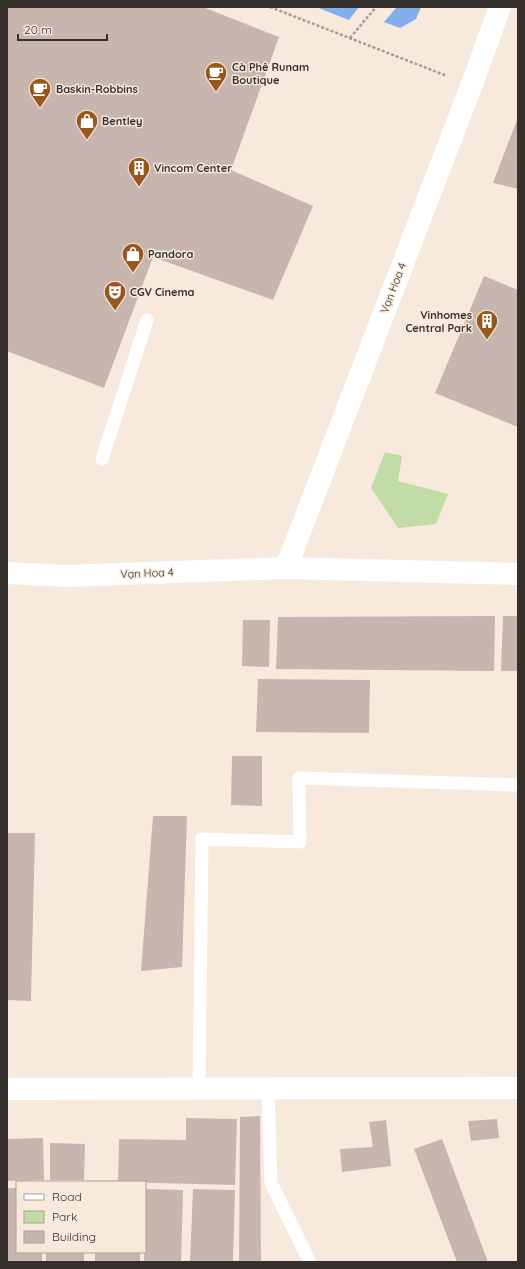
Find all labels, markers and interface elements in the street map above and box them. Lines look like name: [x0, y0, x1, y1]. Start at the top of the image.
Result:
scale bar: [18, 16, 107, 42]
text: 20 m: [24, 22, 52, 37]
cafe icon: Cà Phê Runam Boutique: [203, 60, 229, 93]
place label: Cà Phê Runam Boutique: [232, 60, 309, 87]
cafe icon: Baskin-Robbins: [27, 76, 53, 109]
place label: Baskin-Robbins: [56, 82, 138, 96]
shop icon: Bentley: [74, 108, 100, 141]
place label: Bentley: [102, 114, 143, 128]
building icon: Vincom Center: [126, 155, 152, 188]
place label: Vincom Center: [154, 161, 232, 175]
shop icon: Pandora: [120, 241, 146, 274]
place label: Pandora: [148, 247, 193, 261]
street label: Vạn Hoa 4: [377, 260, 409, 315]
theatre icon: CGV Cinema: [102, 279, 128, 312]
place label: CGV Cinema: [130, 285, 195, 299]
place label: Vinhomes Central Park: [405, 308, 472, 335]
building icon: Vinhomes Central Park: [474, 308, 500, 341]
street label: Vạn Hoa 4: [120, 565, 174, 581]
legend: [16, 1181, 146, 1253]
text: Road: [52, 1189, 82, 1204]
text: Park: [52, 1209, 77, 1224]
text: Building: [52, 1229, 96, 1244]

